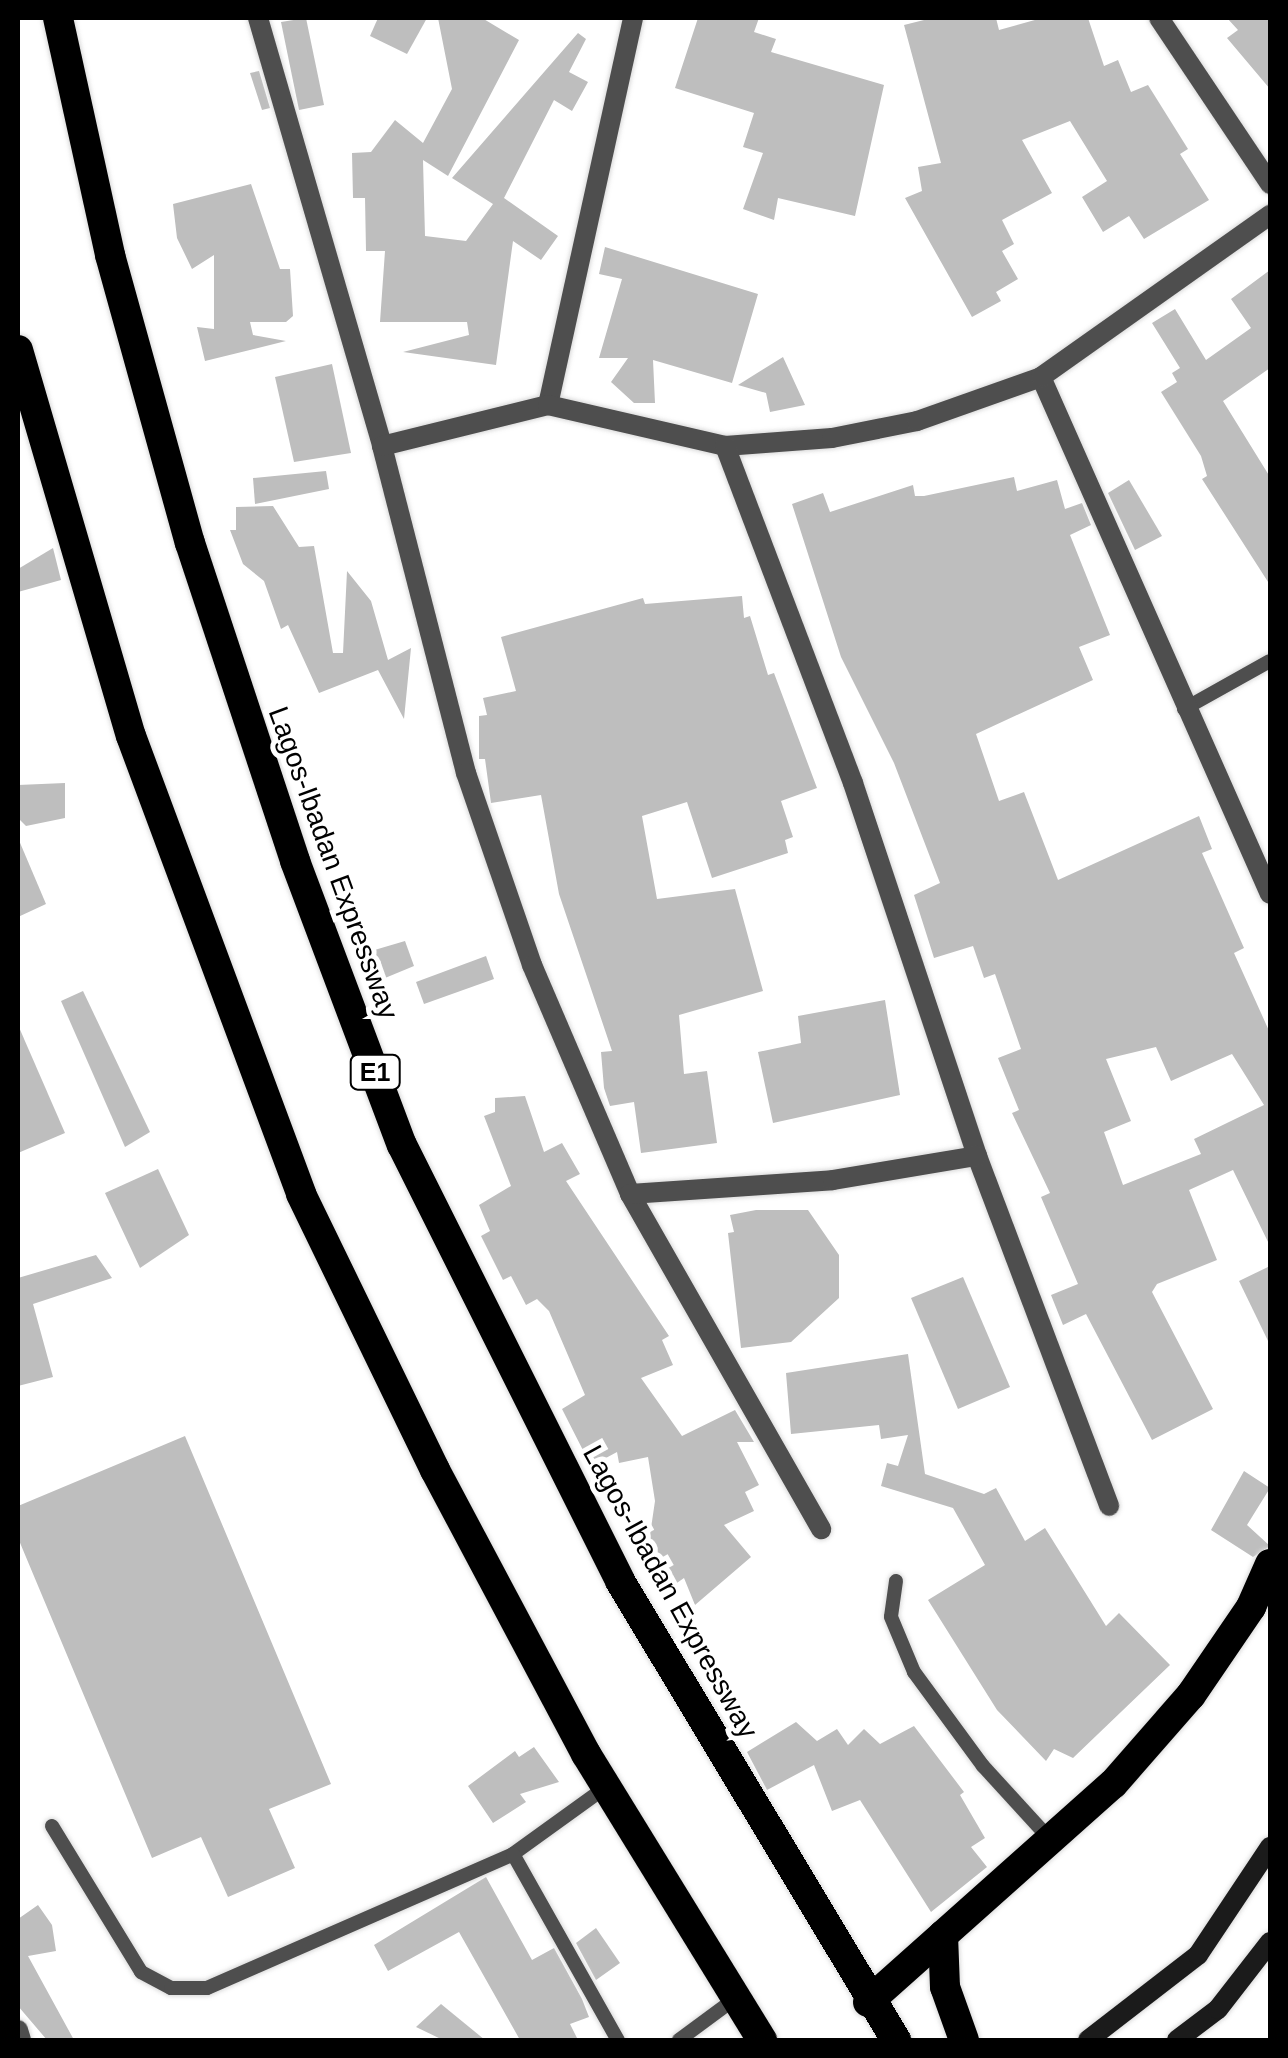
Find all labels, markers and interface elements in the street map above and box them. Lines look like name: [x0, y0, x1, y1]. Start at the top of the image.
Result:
street label: Lagos-Ibadan Expressway: [261, 702, 405, 1024]
road number: E1: [348, 1052, 402, 1092]
street label: Lagos-Ibadan Expressway: [575, 1440, 765, 1744]

